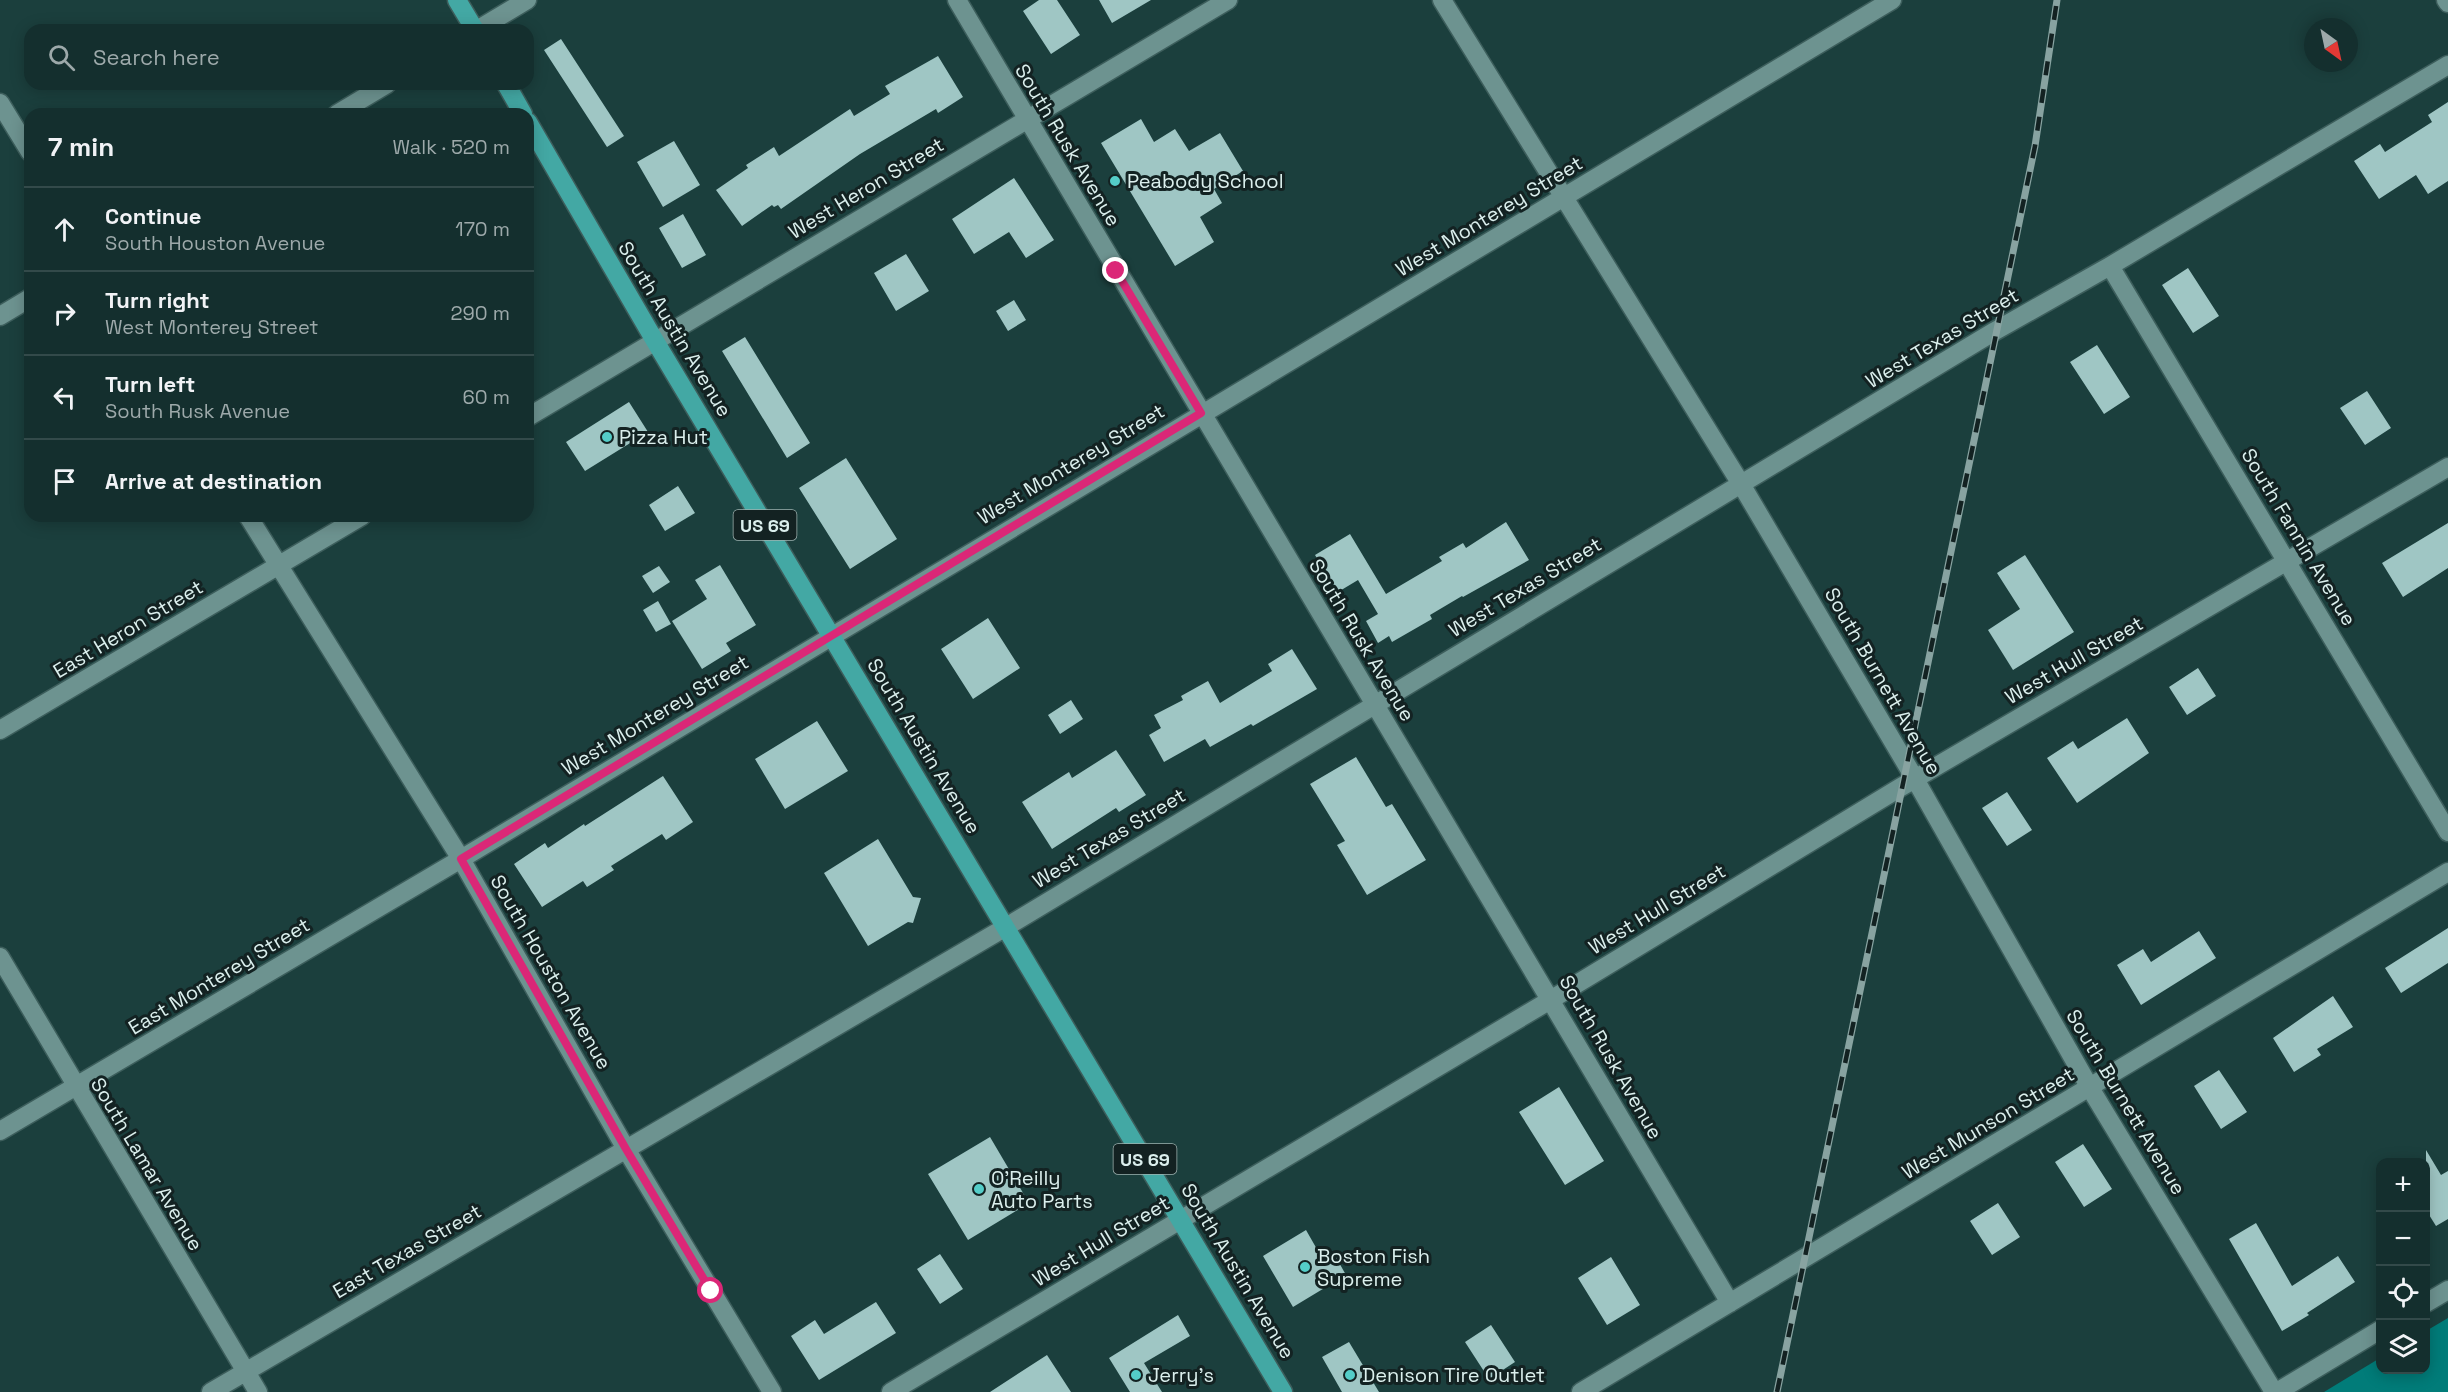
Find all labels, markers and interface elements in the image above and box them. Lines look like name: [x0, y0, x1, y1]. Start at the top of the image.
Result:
north arrow: [2304, 18, 2358, 72]
search box: [24, 24, 534, 90]
icon: search: [45, 41, 78, 74]
text: Search here: [93, 43, 220, 71]
street label: South Rusk Avenue: [1009, 59, 1127, 231]
text: 7 min: [48, 130, 114, 164]
street label: West Heron Street: [784, 131, 948, 245]
text: Walk · 520 m: [392, 134, 510, 160]
street label: West Monterey Street: [1391, 150, 1587, 282]
place label: Peabody School: [1127, 168, 1284, 194]
marker: Peabody School: [1108, 174, 1122, 188]
text: Continue: [105, 202, 201, 230]
icon: ahead: [48, 213, 81, 246]
text: 170 m: [455, 216, 510, 242]
text: South Houston Avenue: [105, 230, 325, 256]
street label: South Austin Avenue: [612, 236, 738, 422]
route end: [1102, 257, 1128, 283]
street label: West Texas Street: [1861, 282, 2023, 394]
text: Turn right: [105, 286, 210, 314]
icon: right: [48, 297, 81, 330]
text: 290 m: [451, 300, 510, 326]
text: West Monterey Street: [105, 314, 319, 340]
text: Turn left: [105, 370, 195, 398]
icon: left: [48, 381, 81, 414]
text: 60 m: [463, 384, 510, 410]
text: South Rusk Avenue: [105, 398, 290, 424]
street label: West Monterey Street: [973, 398, 1169, 530]
place label: Pizza Hut: [619, 424, 708, 450]
marker: Pizza Hut: [600, 430, 614, 444]
street label: South Fannin Avenue: [2236, 443, 2362, 631]
icon: arrive: [48, 465, 81, 498]
text: Arrive at destination: [105, 467, 322, 495]
road number: US 69: [734, 510, 796, 540]
street label: West Texas Street: [1444, 531, 1606, 643]
street label: South Rusk Avenue: [1303, 554, 1421, 726]
street label: East Heron Street: [48, 574, 208, 684]
street label: South Burnett Avenue: [1819, 583, 1947, 779]
street label: West Hull Street: [2000, 610, 2148, 710]
street label: West Monterey Street: [557, 649, 753, 781]
street label: South Austin Avenue: [861, 653, 987, 839]
street label: West Texas Street: [1028, 782, 1190, 894]
street label: West Hull Street: [1584, 858, 1730, 960]
street label: South Houston Avenue: [485, 870, 617, 1074]
street label: East Monterey Street: [124, 912, 314, 1040]
street label: South Rusk Avenue: [1553, 970, 1669, 1144]
street label: South Burnett Avenue: [2060, 1005, 2192, 1199]
street label: West Munson Street: [1897, 1061, 2079, 1185]
street label: South Lamar Avenue: [85, 1073, 209, 1255]
road number: US 69: [1114, 1144, 1176, 1174]
map controls: [2376, 1158, 2430, 1374]
button: +: [2376, 1158, 2430, 1212]
place label: O'Reilly Auto Parts: [991, 1165, 1093, 1214]
street label: South Austin Avenue: [1175, 1178, 1301, 1364]
marker: O'Reilly Auto Parts: [972, 1182, 986, 1196]
street label: West Hull Street: [1028, 1190, 1174, 1292]
street label: East Texas Street: [328, 1198, 486, 1304]
button: −: [2376, 1212, 2430, 1266]
place label: Boston Fish Supreme: [1317, 1243, 1430, 1292]
marker: Boston Fish Supreme: [1298, 1260, 1312, 1274]
button: locate: [2376, 1266, 2430, 1320]
route start: [697, 1277, 723, 1303]
button: layers: [2376, 1320, 2430, 1374]
place label: Jerry's: [1148, 1362, 1214, 1388]
place label: Denison Tire Outlet: [1362, 1362, 1545, 1388]
marker: Jerry's: [1129, 1368, 1143, 1382]
marker: Denison Tire Outlet: [1343, 1368, 1357, 1382]

